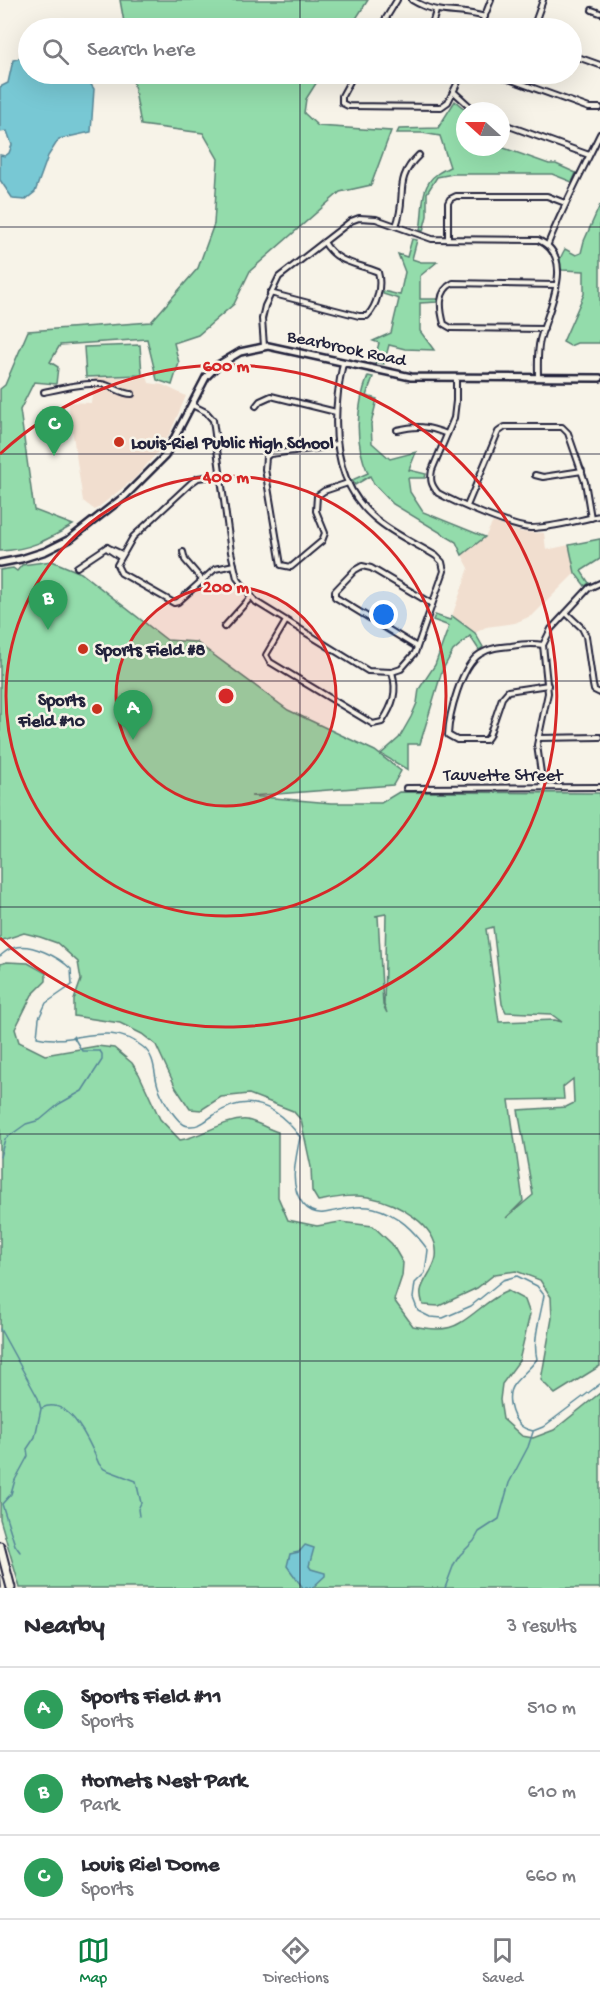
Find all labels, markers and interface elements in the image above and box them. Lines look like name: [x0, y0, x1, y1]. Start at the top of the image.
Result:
search box: [18, 18, 582, 84]
icon: search: [39, 35, 72, 68]
text: Search here: [87, 38, 195, 64]
north arrow: [456, 102, 510, 156]
street label: Bearbrook Road: [284, 326, 409, 373]
text: 600 m: [203, 357, 250, 378]
pin: C: [34, 406, 74, 456]
place label: Louis-Riel Public High School: [131, 434, 334, 455]
marker: Louis-Riel Public High School: [112, 435, 126, 449]
text: 400 m: [202, 468, 249, 489]
text: 200 m: [203, 578, 249, 599]
pin: B: [28, 580, 68, 630]
your location: [369, 600, 398, 629]
place label: Sports Field #8: [95, 641, 206, 662]
marker: Sports Field #8: [76, 642, 90, 656]
centre of rings: [216, 686, 236, 706]
pin: A: [114, 690, 152, 740]
place label: Sports Field #10: [17, 691, 86, 733]
marker: Sports Field #10: [90, 702, 104, 716]
street label: Tauvette Street: [443, 766, 564, 787]
text: Nearby: [24, 1612, 105, 1643]
text: 3 results: [507, 1616, 576, 1639]
text: Sports Field #11: [81, 1685, 222, 1711]
text: A: [38, 1698, 49, 1721]
text: 510 m: [527, 1698, 576, 1721]
text: Sports: [81, 1711, 133, 1734]
text: Hornets Nest Park: [81, 1769, 247, 1795]
text: B: [38, 1782, 49, 1805]
text: 610 m: [527, 1782, 576, 1805]
text: Park: [81, 1795, 119, 1818]
text: Louis Riel Dome: [81, 1853, 219, 1879]
text: C: [38, 1866, 49, 1889]
text: 660 m: [525, 1866, 576, 1889]
text: Sports: [81, 1879, 133, 1902]
tab: Map: [77, 1934, 110, 1989]
tab: Directions: [263, 1934, 329, 1989]
tab: Saved: [482, 1934, 523, 1989]

